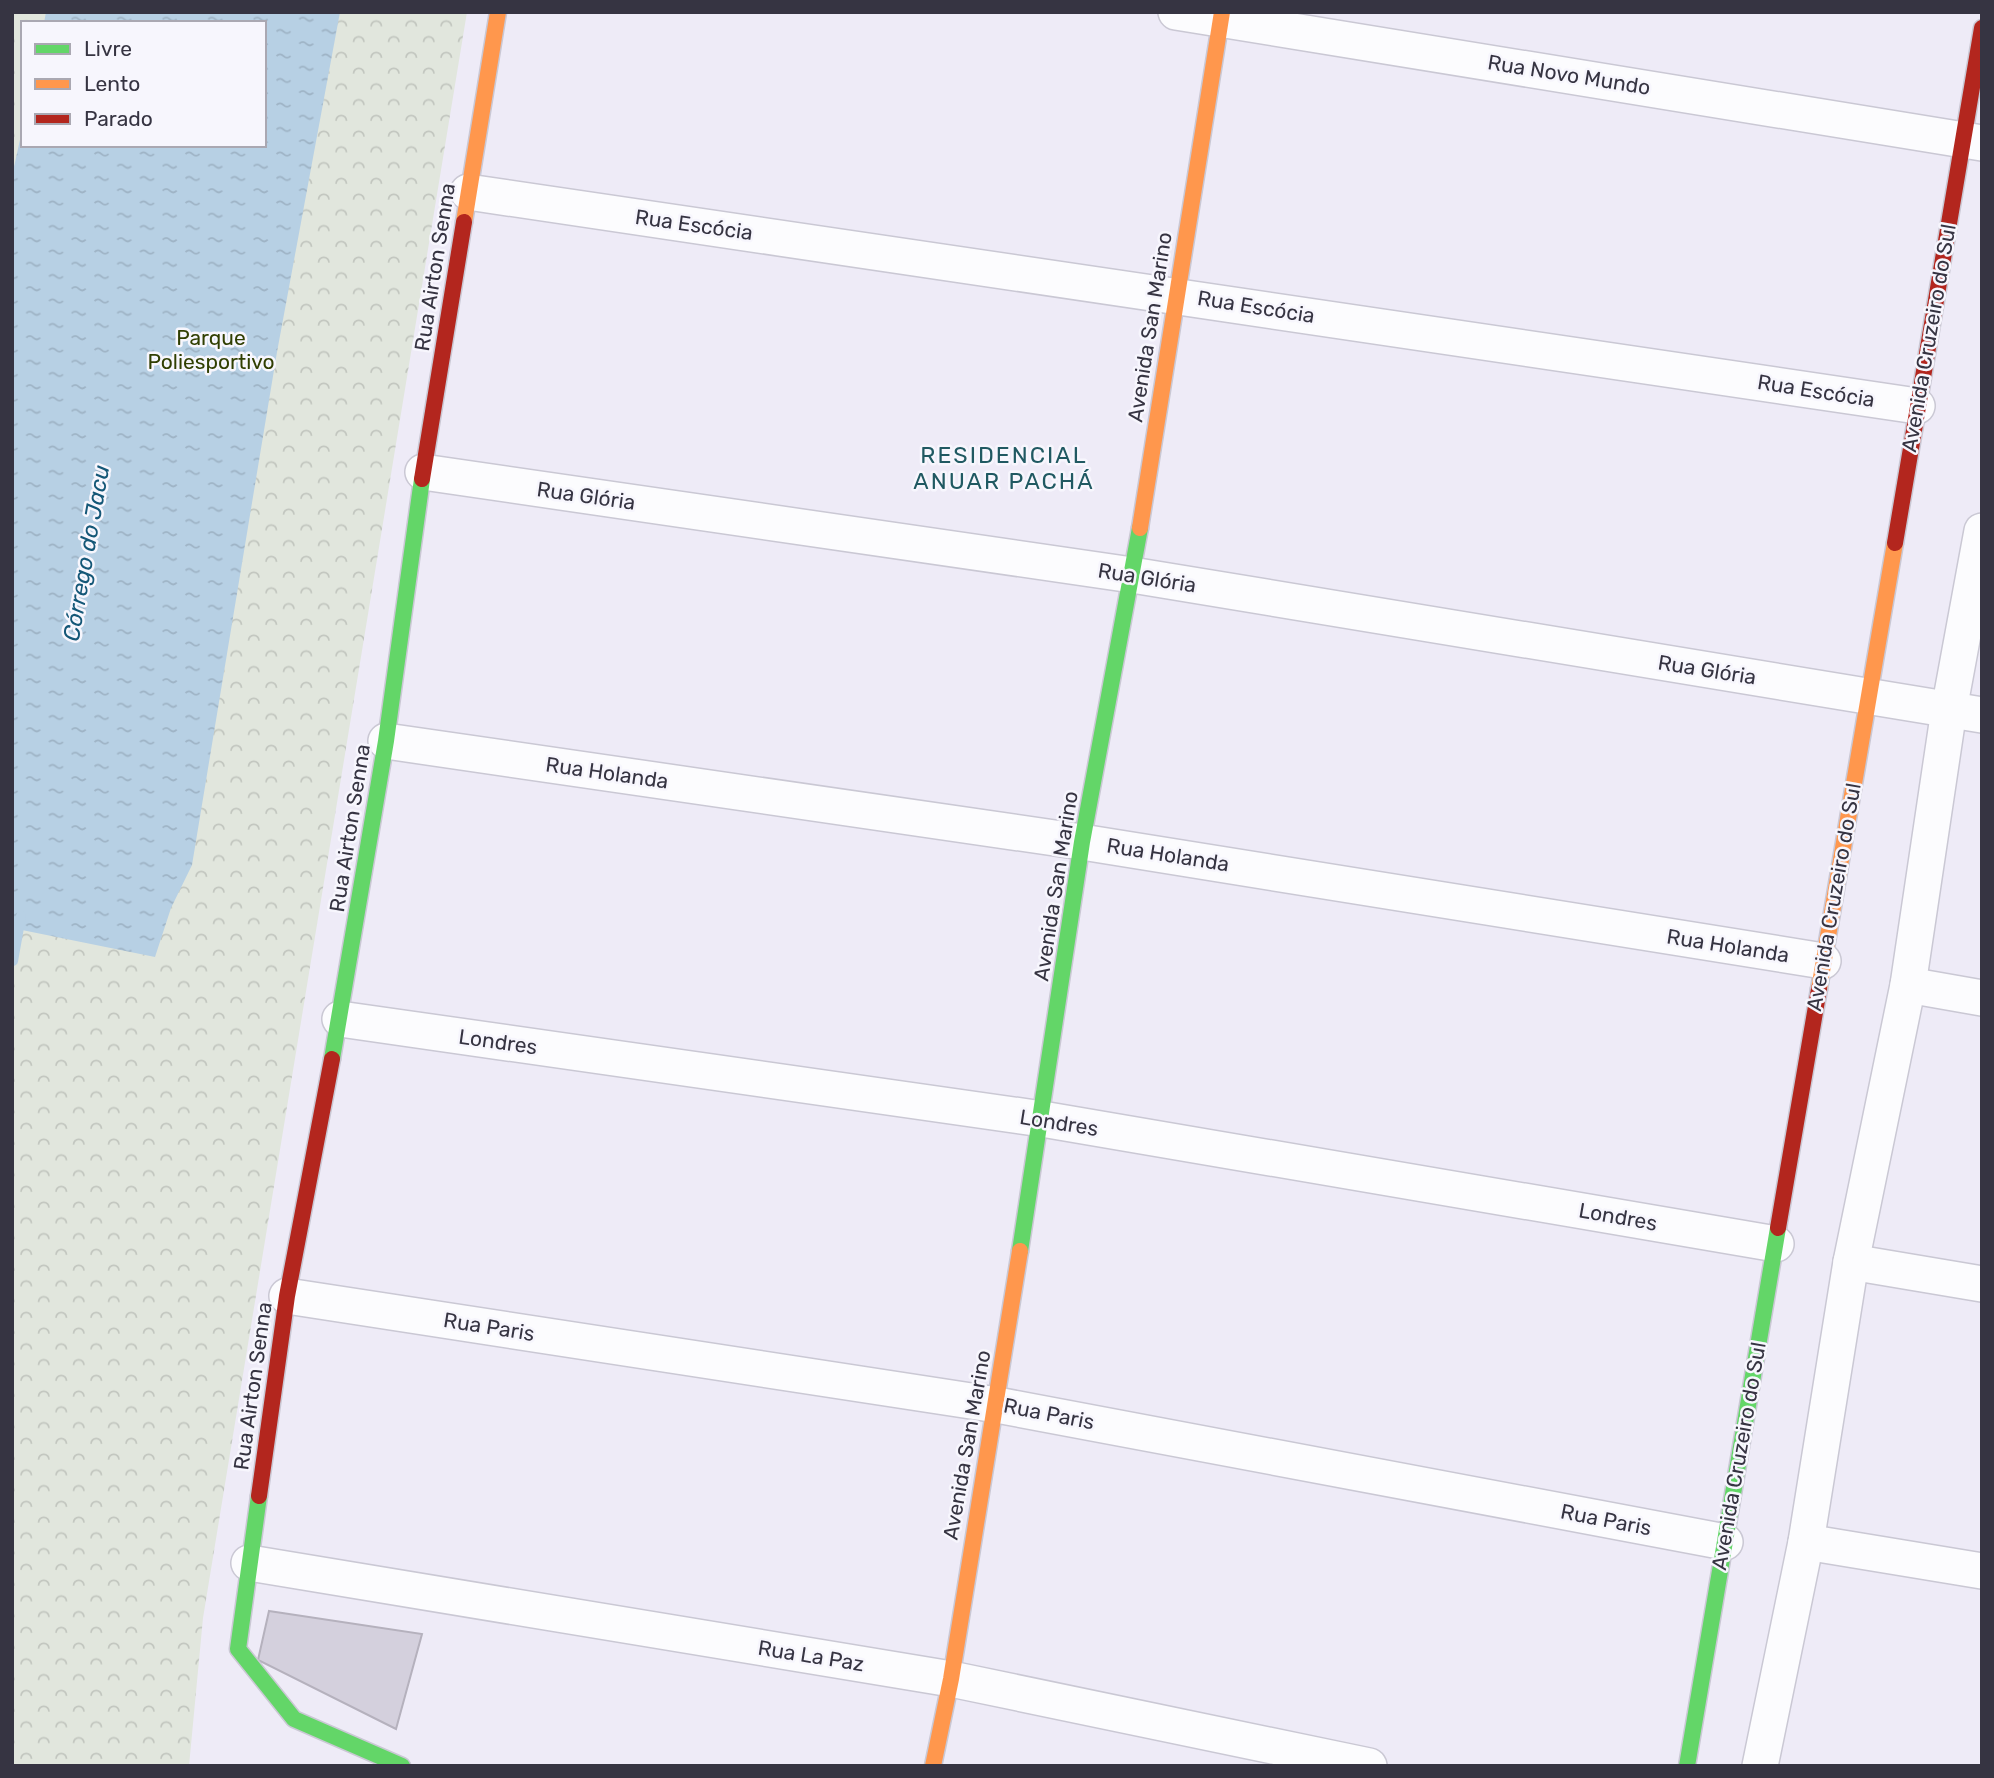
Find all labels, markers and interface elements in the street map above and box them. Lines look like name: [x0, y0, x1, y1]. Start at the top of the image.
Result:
legend: [21, 21, 266, 147]
text: Livre: [84, 36, 132, 61]
street label: Rua Novo Mundo: [1486, 49, 1652, 100]
text: Lento: [84, 71, 140, 96]
text: Parado: [84, 106, 153, 131]
street label: Rua Airton Senna: [409, 181, 460, 353]
street label: Rua Escócia: [634, 204, 754, 245]
street label: Avenida Cruzeiro do Sul: [1896, 222, 1961, 454]
street label: Avenida San Marino: [1122, 230, 1177, 424]
street label: Rua Escócia: [1196, 285, 1317, 328]
park label: Parque Poliesportivo: [147, 325, 275, 374]
street label: Rua Escócia: [1756, 369, 1877, 412]
district label: RESIDENCIAL ANUAR PACHÁ: [913, 441, 1095, 495]
water label: Córrego do Jacu: [57, 463, 115, 643]
street label: Rua Glória: [535, 476, 637, 515]
street label: Rua Glória: [1096, 557, 1198, 598]
street label: Rua Glória: [1656, 649, 1758, 690]
street label: Rua Airton Senna: [324, 742, 375, 914]
street label: Rua Holanda: [544, 752, 670, 793]
street label: Avenida Cruzeiro do Sul: [1801, 781, 1866, 1013]
street label: Avenida San Marino: [1028, 789, 1083, 983]
street label: Rua Holanda: [1105, 832, 1231, 877]
street label: Rua Holanda: [1665, 923, 1791, 968]
street label: Londres: [457, 1024, 539, 1059]
street label: Londres: [1018, 1104, 1100, 1141]
street label: Londres: [1577, 1197, 1659, 1236]
street label: Rua Airton Senna: [228, 1300, 277, 1472]
street label: Rua Paris: [442, 1307, 536, 1346]
street label: Avenida Cruzeiro do Sul: [1706, 1340, 1771, 1572]
street label: Avenida San Marino: [938, 1348, 995, 1542]
street label: Rua Paris: [1002, 1392, 1097, 1435]
street label: Rua Paris: [1559, 1498, 1654, 1541]
street label: Rua La Paz: [756, 1635, 866, 1676]

